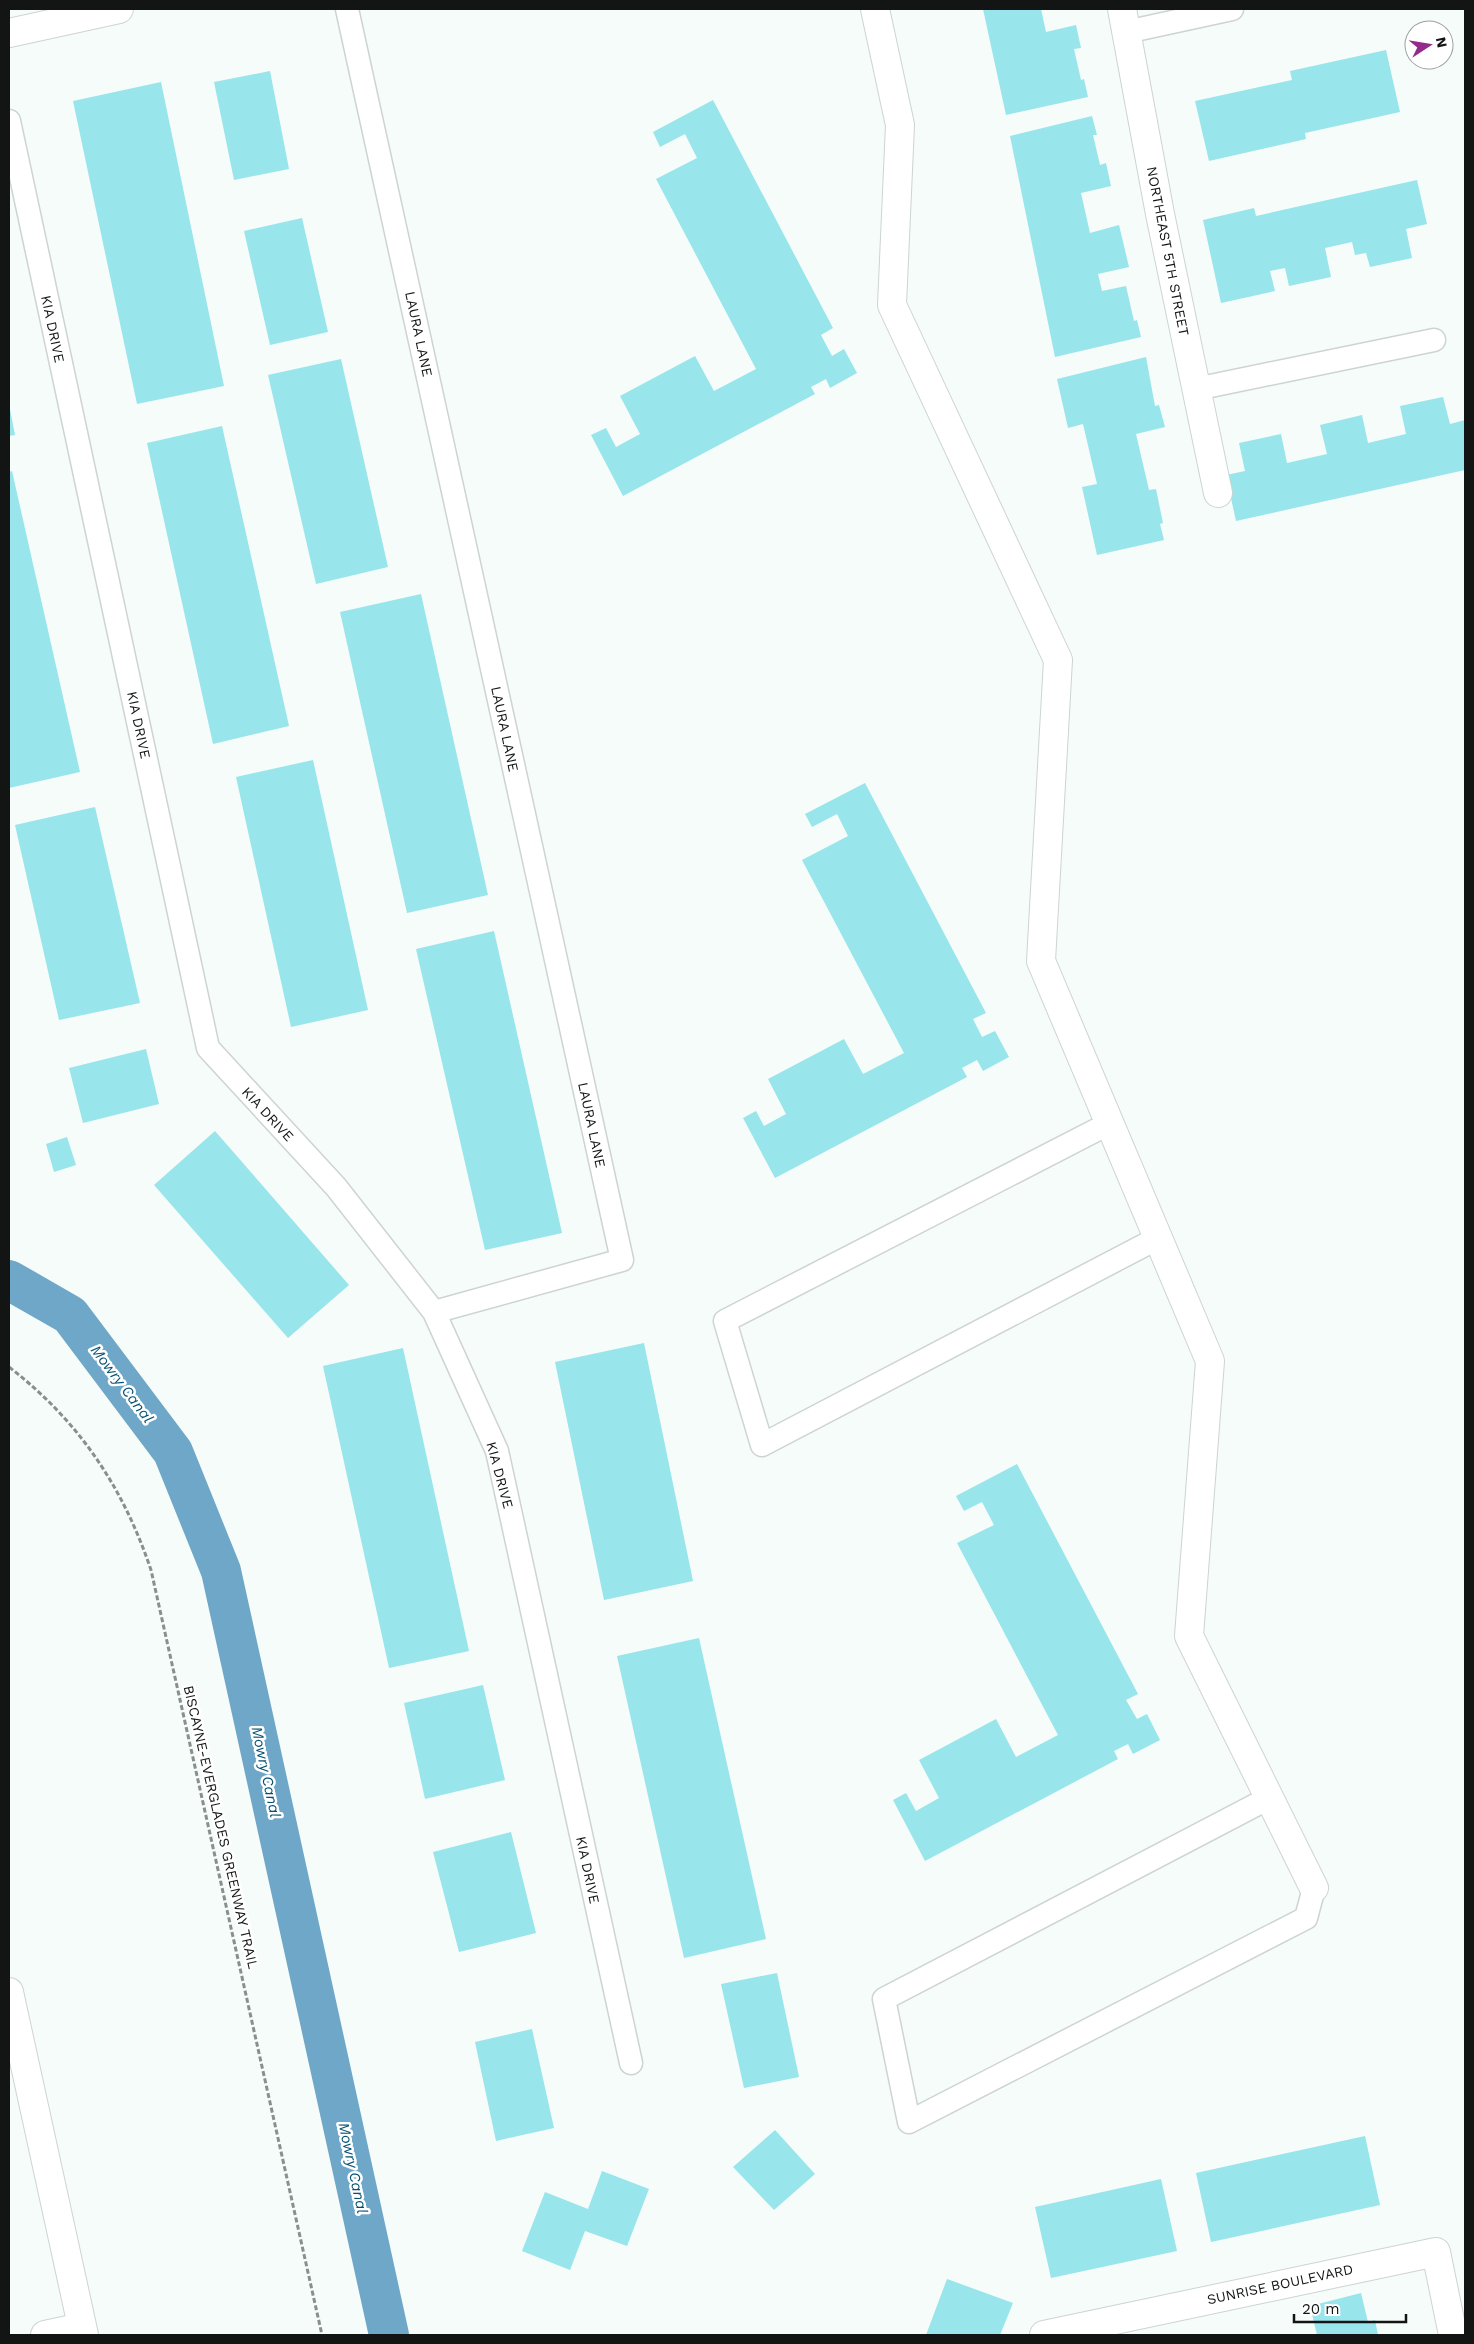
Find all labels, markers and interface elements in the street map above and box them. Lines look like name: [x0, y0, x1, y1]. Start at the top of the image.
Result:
north arrow: [1404, 20, 1454, 70]
text: N: [1433, 36, 1451, 49]
street label: NORTHEAST 5TH STREET: [1144, 165, 1192, 338]
street label: LAURA LANE: [402, 290, 436, 378]
street label: KIA DRIVE: [38, 294, 68, 364]
street label: LAURA LANE: [488, 685, 522, 773]
street label: KIA DRIVE: [124, 690, 154, 760]
street label: LAURA LANE: [575, 1081, 609, 1169]
street label: KIA DRIVE: [239, 1084, 297, 1144]
water label: Mowry Canal: [87, 1342, 157, 1427]
street label: KIA DRIVE: [483, 1440, 517, 1510]
street label: BISCAYNE-EVERGLADES GREENWAY TRAIL: [181, 1684, 261, 1970]
water label: Mowry Canal: [248, 1725, 285, 1820]
street label: KIA DRIVE: [573, 1835, 603, 1905]
water label: Mowry Canal: [335, 2121, 372, 2216]
street label: SUNRISE BOULEVARD: [1205, 2261, 1355, 2307]
scale bar: [1294, 2292, 1406, 2324]
text: 20 m: [1302, 2300, 1340, 2318]

